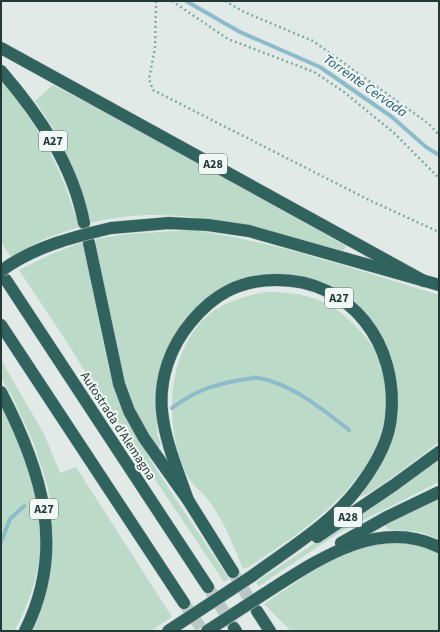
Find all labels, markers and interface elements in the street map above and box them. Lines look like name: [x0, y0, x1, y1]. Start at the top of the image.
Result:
water label: Torrente Cervada: [319, 49, 412, 123]
road number: A27: [39, 131, 67, 151]
road number: A28: [199, 154, 227, 174]
road number: A27: [325, 288, 353, 308]
street label: Autostrada d'Alemagna: [76, 368, 160, 484]
road number: A27: [30, 499, 58, 519]
road number: A28: [334, 507, 362, 527]

